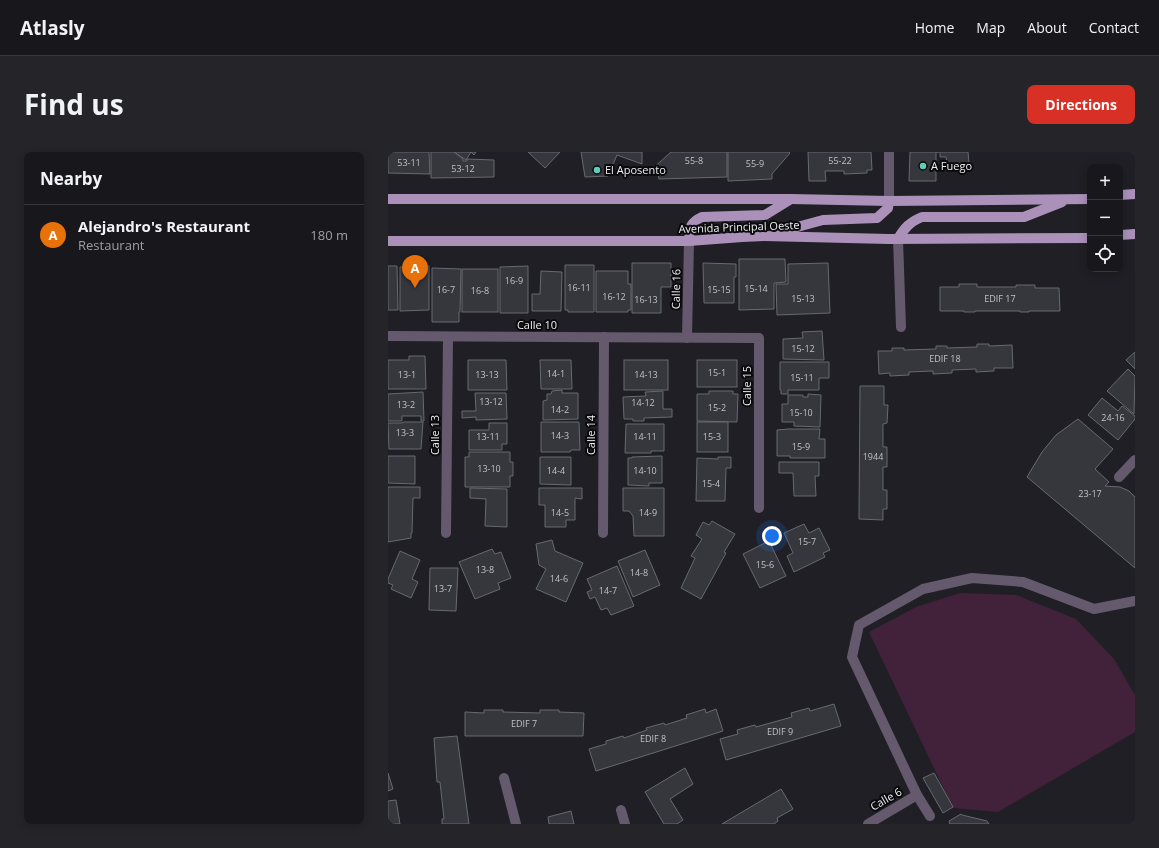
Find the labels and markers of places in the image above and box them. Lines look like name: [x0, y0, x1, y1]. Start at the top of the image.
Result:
place label: A Fuego: [931, 158, 972, 173]
marker: A Fuego: [918, 161, 928, 171]
place label: El Aposento: [605, 162, 666, 177]
marker: El Aposento: [592, 165, 602, 175]
pin: A: [402, 255, 428, 288]

